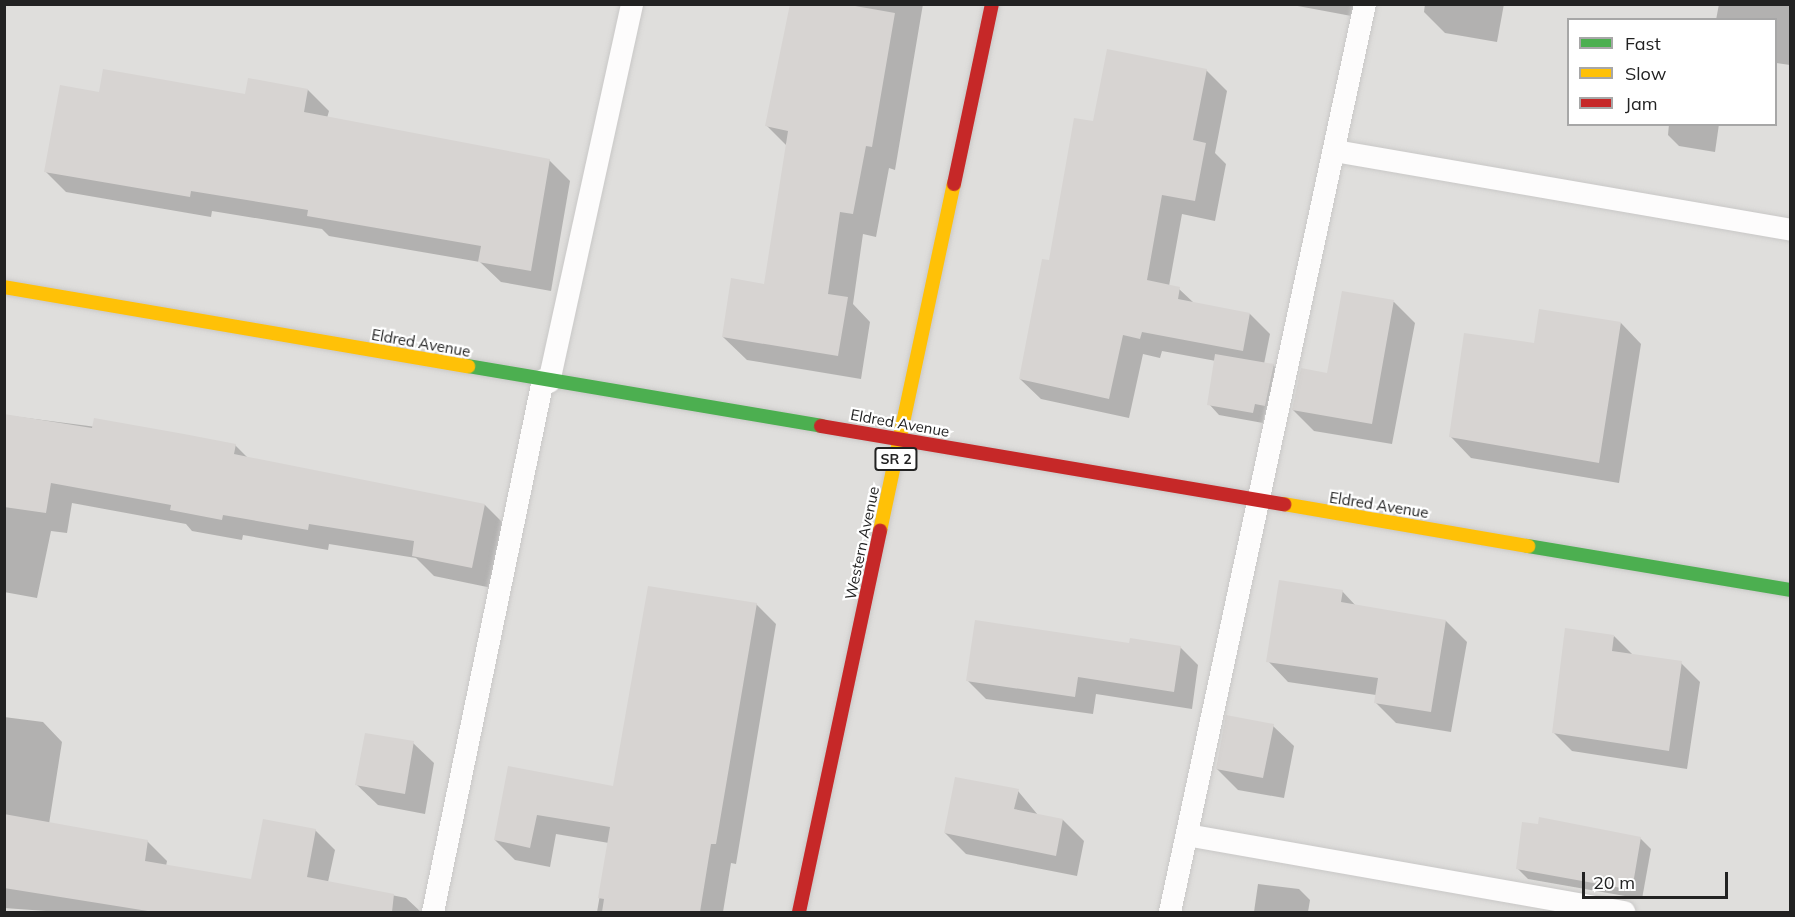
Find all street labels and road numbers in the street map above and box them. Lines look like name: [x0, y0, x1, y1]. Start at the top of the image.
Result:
street label: Eldred Avenue: [370, 325, 472, 361]
street label: Eldred Avenue: [849, 405, 951, 441]
road number: SR 2: [874, 448, 918, 470]
street label: Western Avenue: [841, 485, 883, 601]
street label: Eldred Avenue: [1328, 488, 1430, 522]

